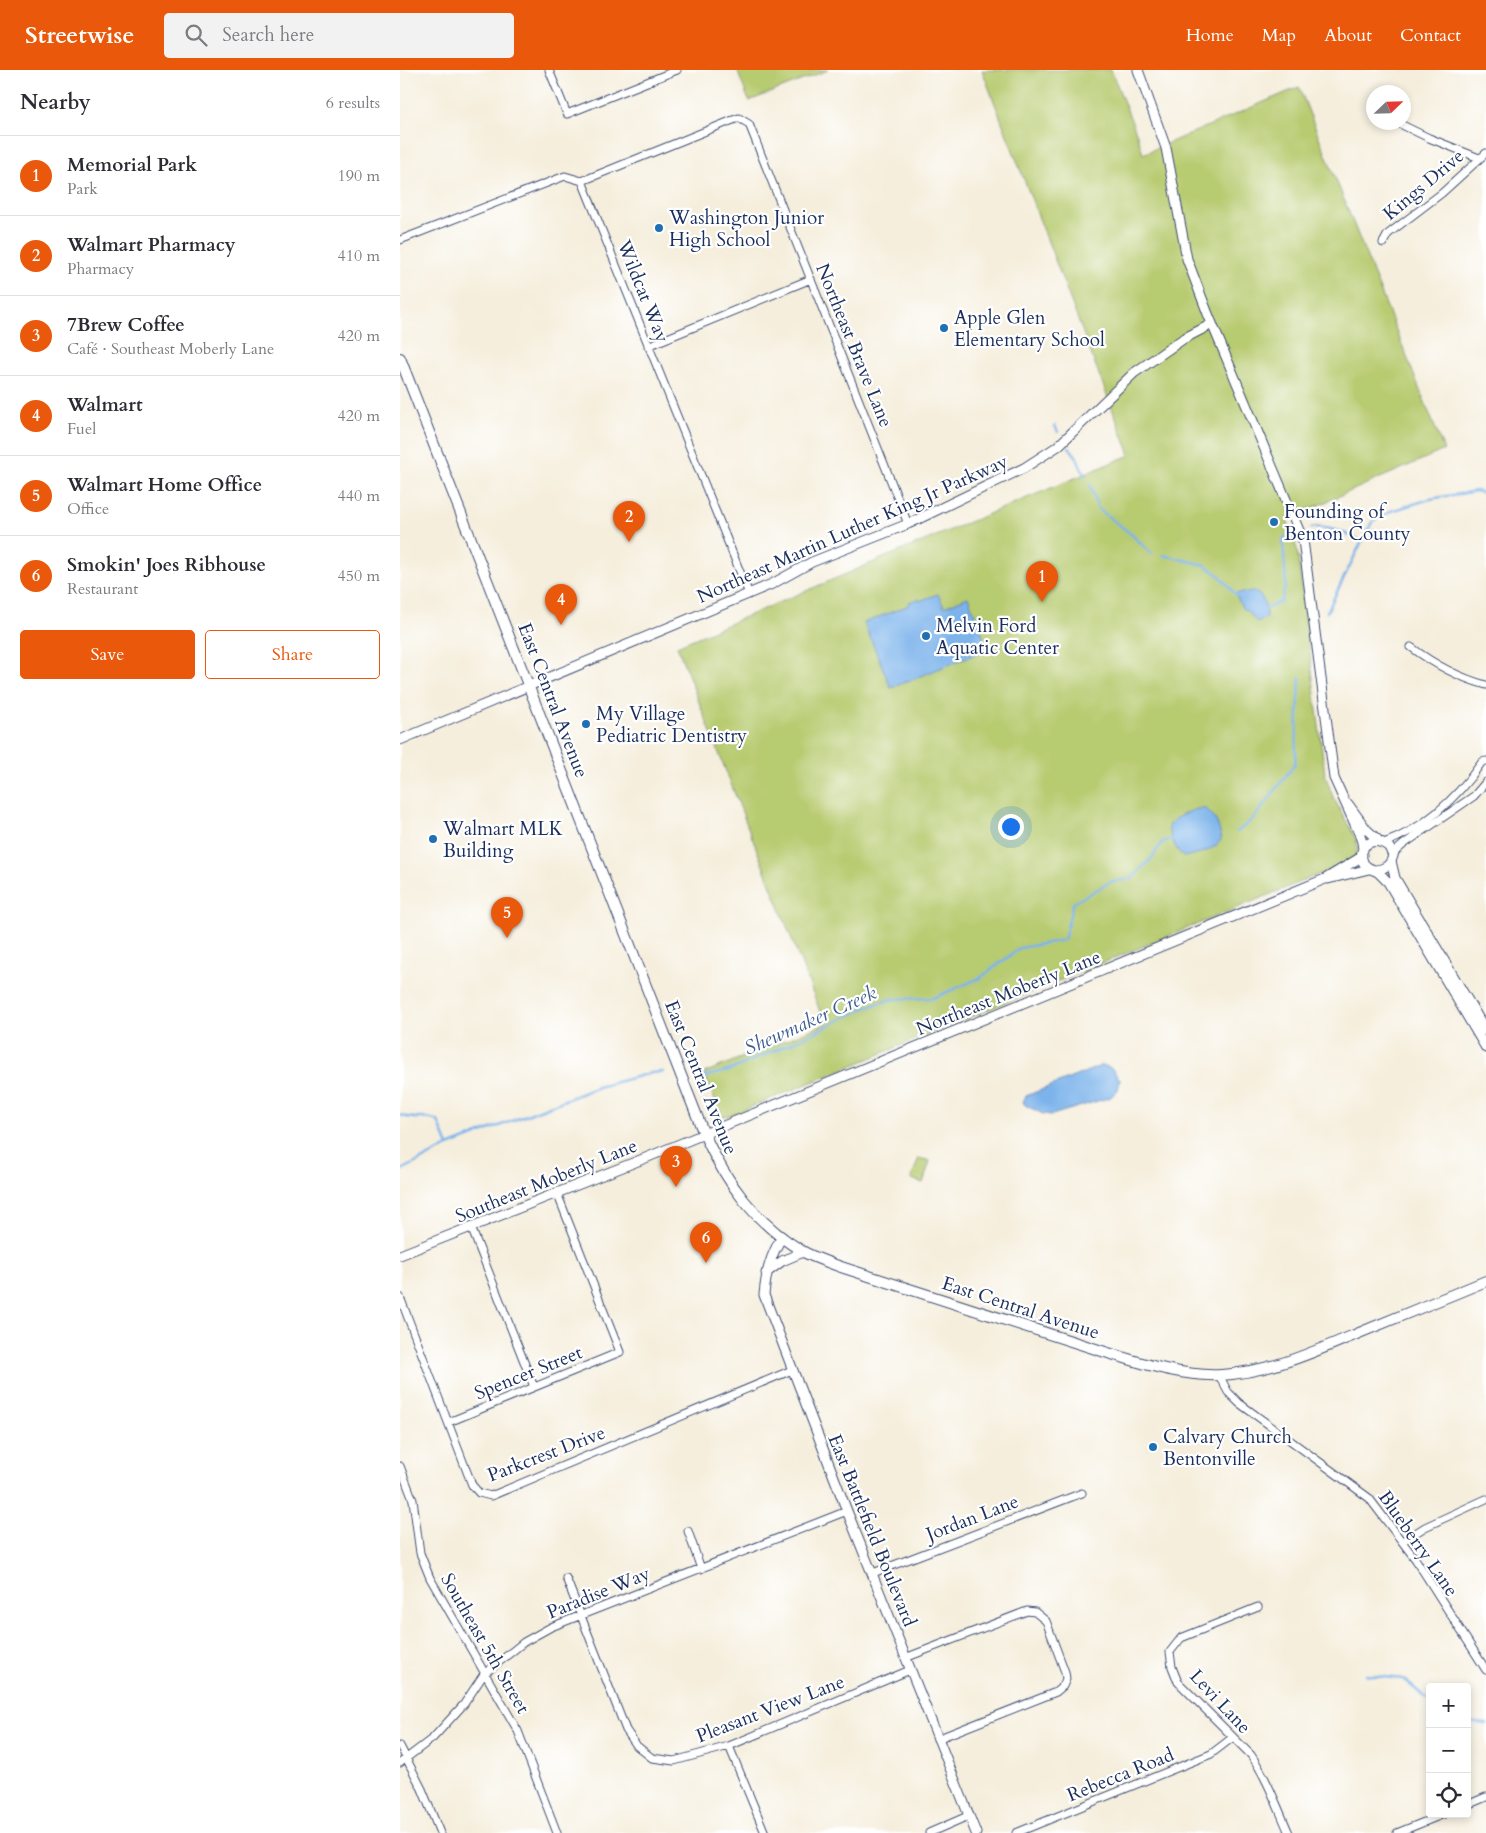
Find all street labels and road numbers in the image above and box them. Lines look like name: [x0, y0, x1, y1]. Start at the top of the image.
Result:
street label: Kings Drive: [1378, 143, 1470, 226]
street label: Wildcat Way: [610, 235, 675, 347]
street label: Northeast Brave Lane: [809, 260, 899, 431]
street label: Northeast Martin Luther King Jr Parkway: [693, 448, 1012, 610]
street label: East Central Avenue: [512, 619, 595, 782]
street label: Northeast Moberly Lane: [912, 944, 1105, 1042]
street label: East Central Avenue: [658, 996, 744, 1158]
street label: Southeast Moberly Lane: [452, 1133, 641, 1229]
street label: East Central Avenue: [939, 1270, 1103, 1346]
street label: Spencer Street: [471, 1340, 586, 1406]
street label: Parkcrest Drive: [484, 1420, 609, 1488]
street label: East Battlefield Boulevard: [822, 1430, 923, 1630]
street label: Blueberry Lane: [1372, 1485, 1464, 1602]
street label: Jordan Lane: [920, 1488, 1022, 1549]
street label: Paradise Way: [543, 1560, 654, 1625]
street label: Southeast 5th Street: [434, 1569, 536, 1718]
street label: Levi Lane: [1184, 1664, 1257, 1740]
street label: Pleasant View Lane: [693, 1669, 848, 1749]
street label: Rebecca Road: [1063, 1742, 1178, 1808]

